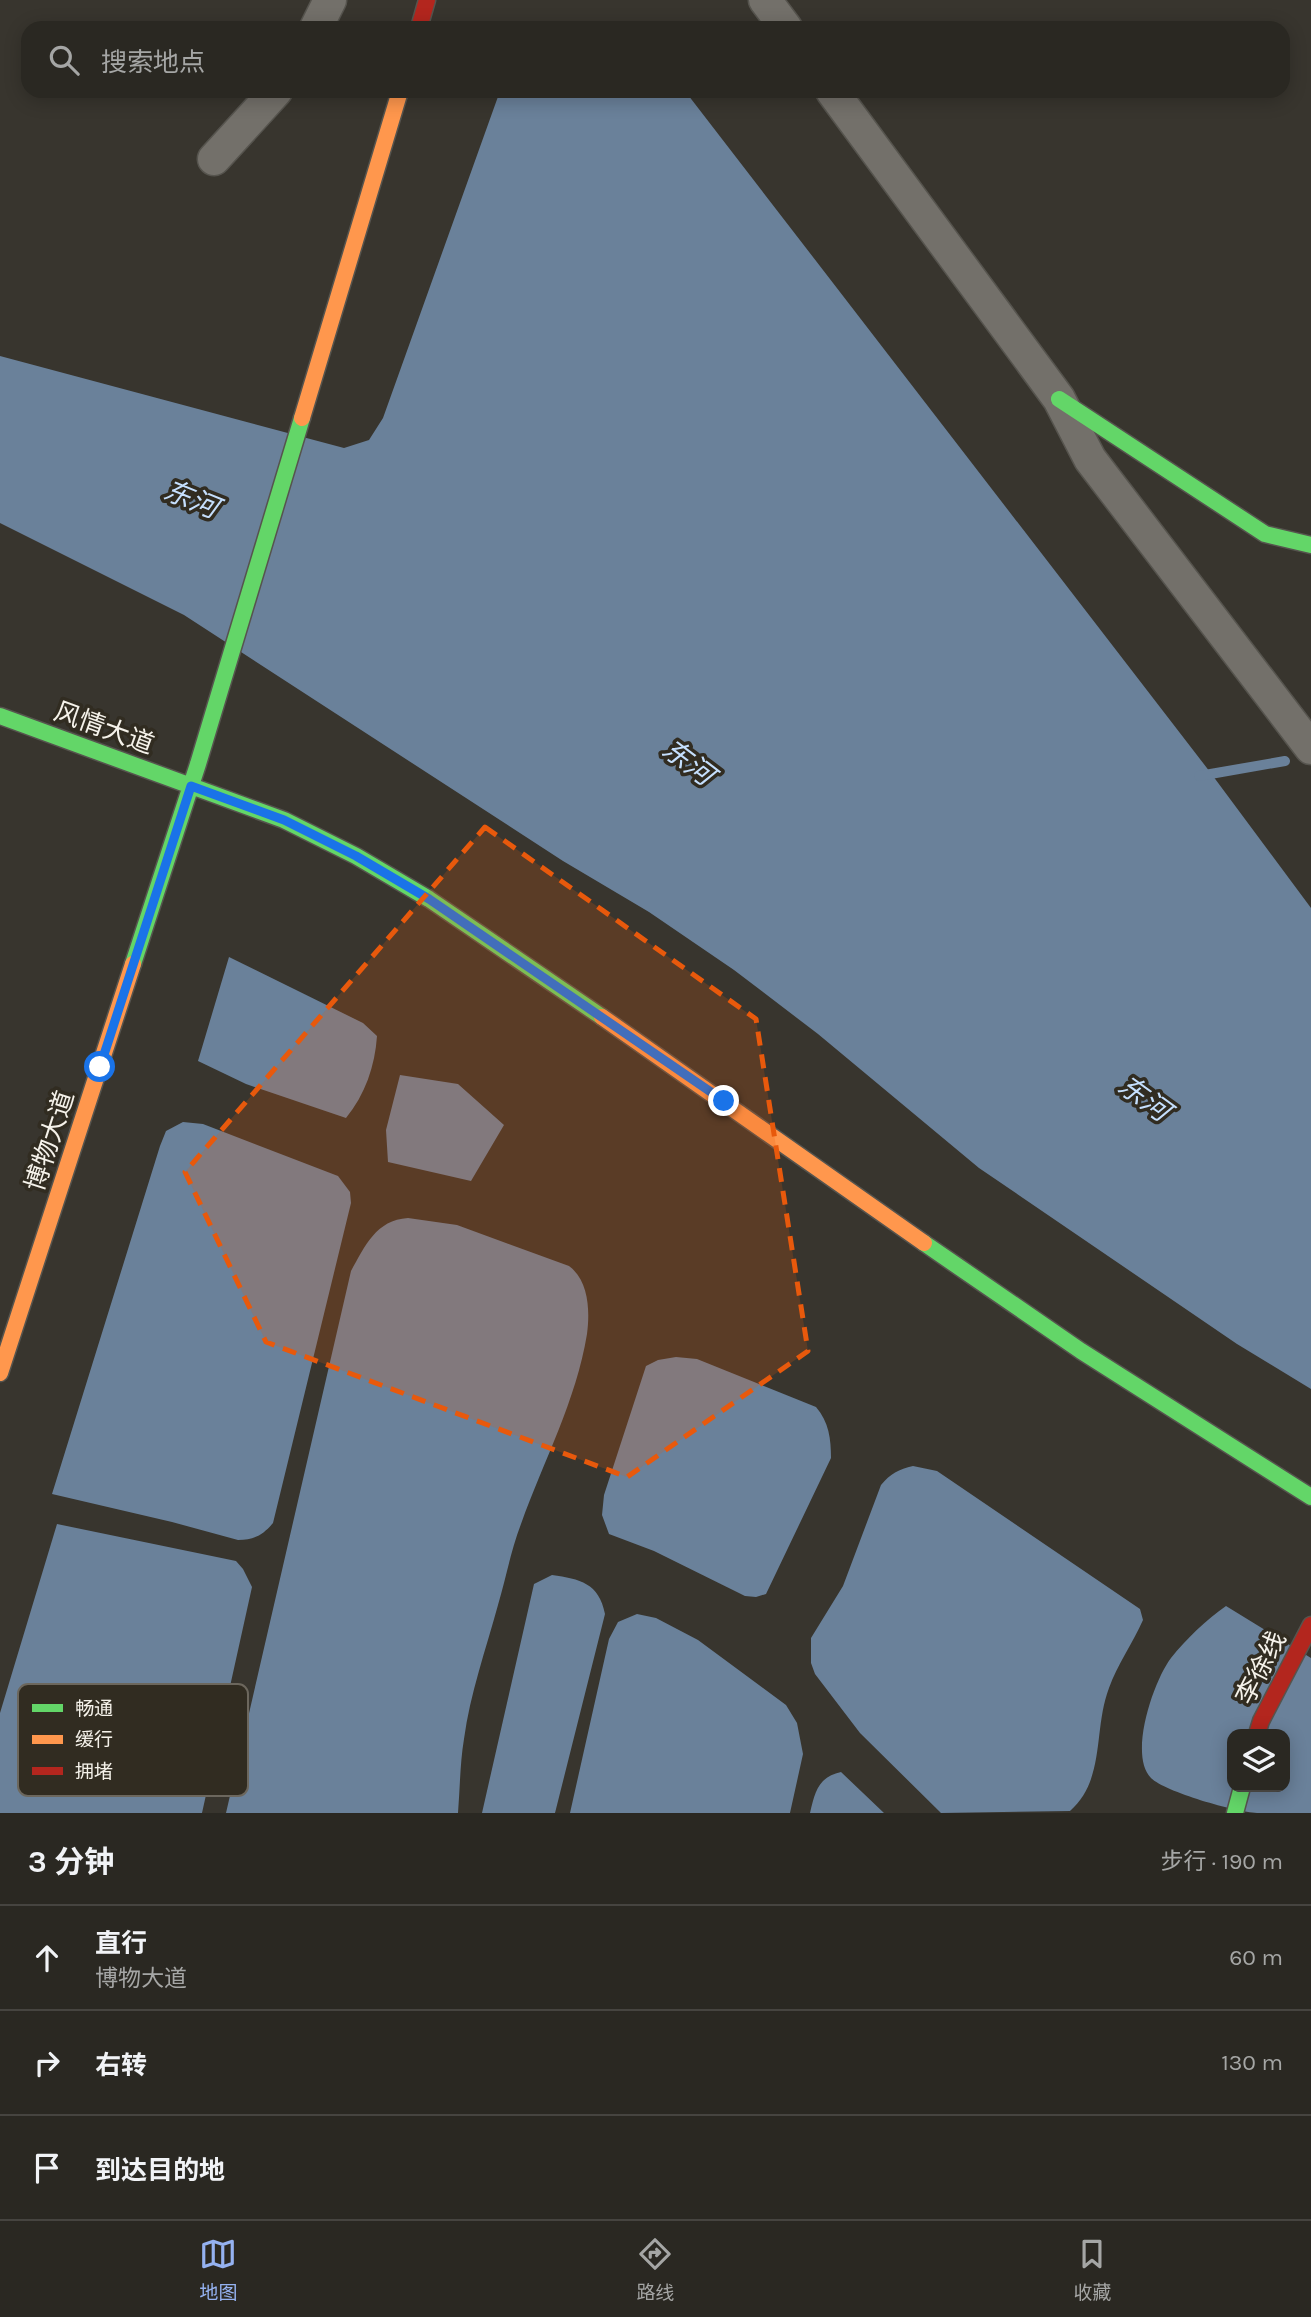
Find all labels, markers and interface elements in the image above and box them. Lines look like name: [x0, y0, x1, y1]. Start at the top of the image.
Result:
search box: [21, 21, 1290, 98]
icon: search: [45, 41, 83, 79]
text: 搜索地点: [101, 47, 205, 78]
water label: 东河: [159, 473, 228, 527]
street label: 风情大道: [50, 696, 158, 760]
water label: 东河: [656, 732, 724, 795]
route start: [84, 1051, 115, 1082]
water label: 东河: [1112, 1068, 1180, 1131]
route end: [708, 1085, 739, 1116]
street label: 博物大道: [19, 1087, 81, 1195]
street label: 李徐线: [1229, 1626, 1293, 1710]
legend: [18, 1684, 248, 1796]
text: 畅通: [75, 1698, 113, 1720]
text: 缓行: [75, 1729, 113, 1751]
map controls: [1227, 1729, 1290, 1792]
button: layers: [1227, 1729, 1290, 1792]
text: 拥堵: [75, 1761, 113, 1783]
text: 3 分钟: [28, 1844, 114, 1880]
text: 步行 · 190 m: [1160, 1848, 1283, 1875]
text: 直行: [95, 1928, 147, 1959]
icon: ahead: [28, 1939, 66, 1977]
text: 60 m: [1229, 1944, 1283, 1971]
text: 博物大道: [95, 1965, 187, 1992]
icon: right: [28, 2044, 66, 2082]
text: 130 m: [1221, 2049, 1283, 2076]
text: 右转: [95, 2050, 147, 2081]
icon: arrive: [28, 2149, 66, 2187]
text: 到达目的地: [95, 2155, 225, 2186]
tab: 地图: [199, 2235, 238, 2304]
tab: 路线: [636, 2235, 675, 2304]
tab: 收藏: [1073, 2235, 1112, 2304]

